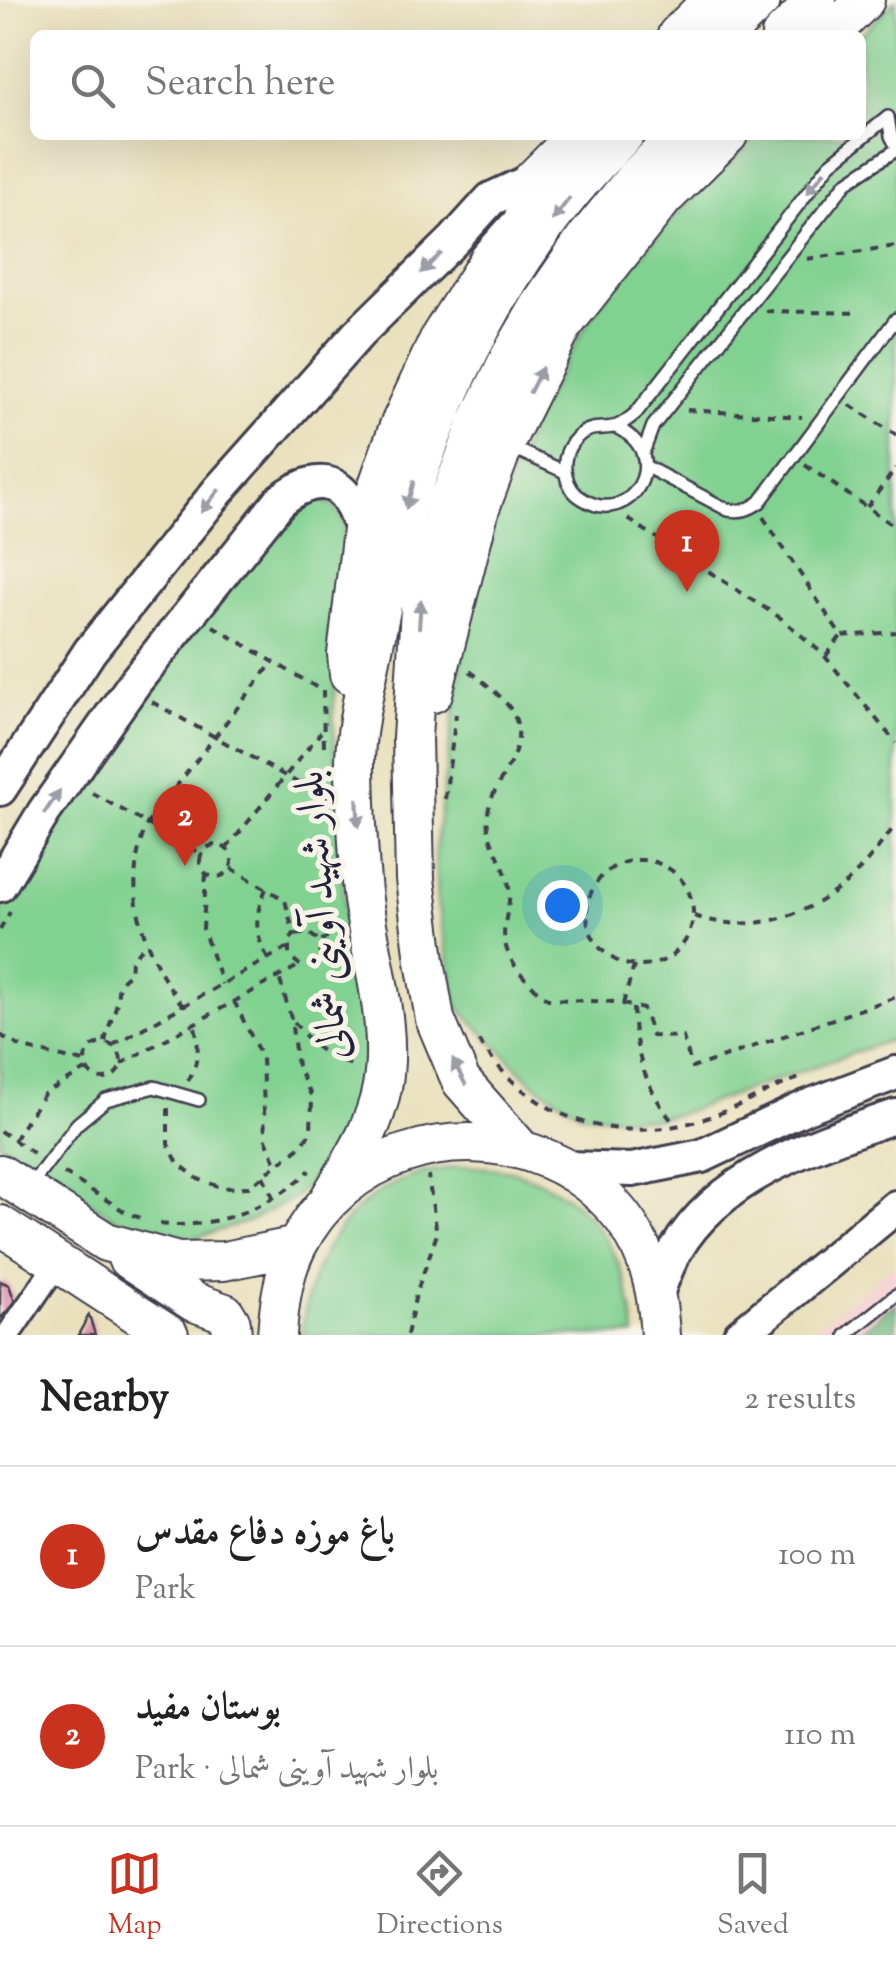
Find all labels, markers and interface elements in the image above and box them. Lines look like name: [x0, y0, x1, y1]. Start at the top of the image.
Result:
search box: [30, 30, 866, 140]
icon: search: [65, 58, 120, 113]
text: Search here: [145, 58, 336, 112]
one-way arrow: [806, 169, 826, 195]
one-way arrow: [551, 196, 571, 222]
one-way arrow: [419, 250, 443, 274]
one-way arrow: [527, 366, 544, 395]
one-way arrow: [402, 480, 417, 510]
one-way arrow: [200, 488, 221, 513]
pin: 1: [654, 510, 720, 592]
one-way arrow: [412, 598, 428, 630]
street label: بلوار شهید آوینی شمالی: [281, 768, 367, 1062]
pin: 2: [152, 784, 218, 866]
one-way arrow: [42, 789, 61, 815]
one-way arrow: [350, 798, 366, 830]
your location: [537, 880, 588, 931]
one-way arrow: [451, 1058, 468, 1087]
text: Nearby: [40, 1370, 169, 1430]
text: 2 results: [744, 1377, 856, 1423]
text: باغ موزه دفاع مقدس: [135, 1507, 395, 1561]
text: 1: [67, 1533, 78, 1579]
text: 100 m: [778, 1533, 856, 1579]
text: Park: [135, 1567, 196, 1613]
text: بوستان مفید: [135, 1682, 281, 1736]
text: 2: [65, 1713, 80, 1759]
text: 110 m: [784, 1713, 856, 1759]
text: Park · بلوار شهید آوینی شمالی: [135, 1747, 439, 1793]
tab: Map: [107, 1846, 162, 1946]
tab: Directions: [376, 1846, 503, 1946]
tab: Saved: [717, 1846, 789, 1946]

